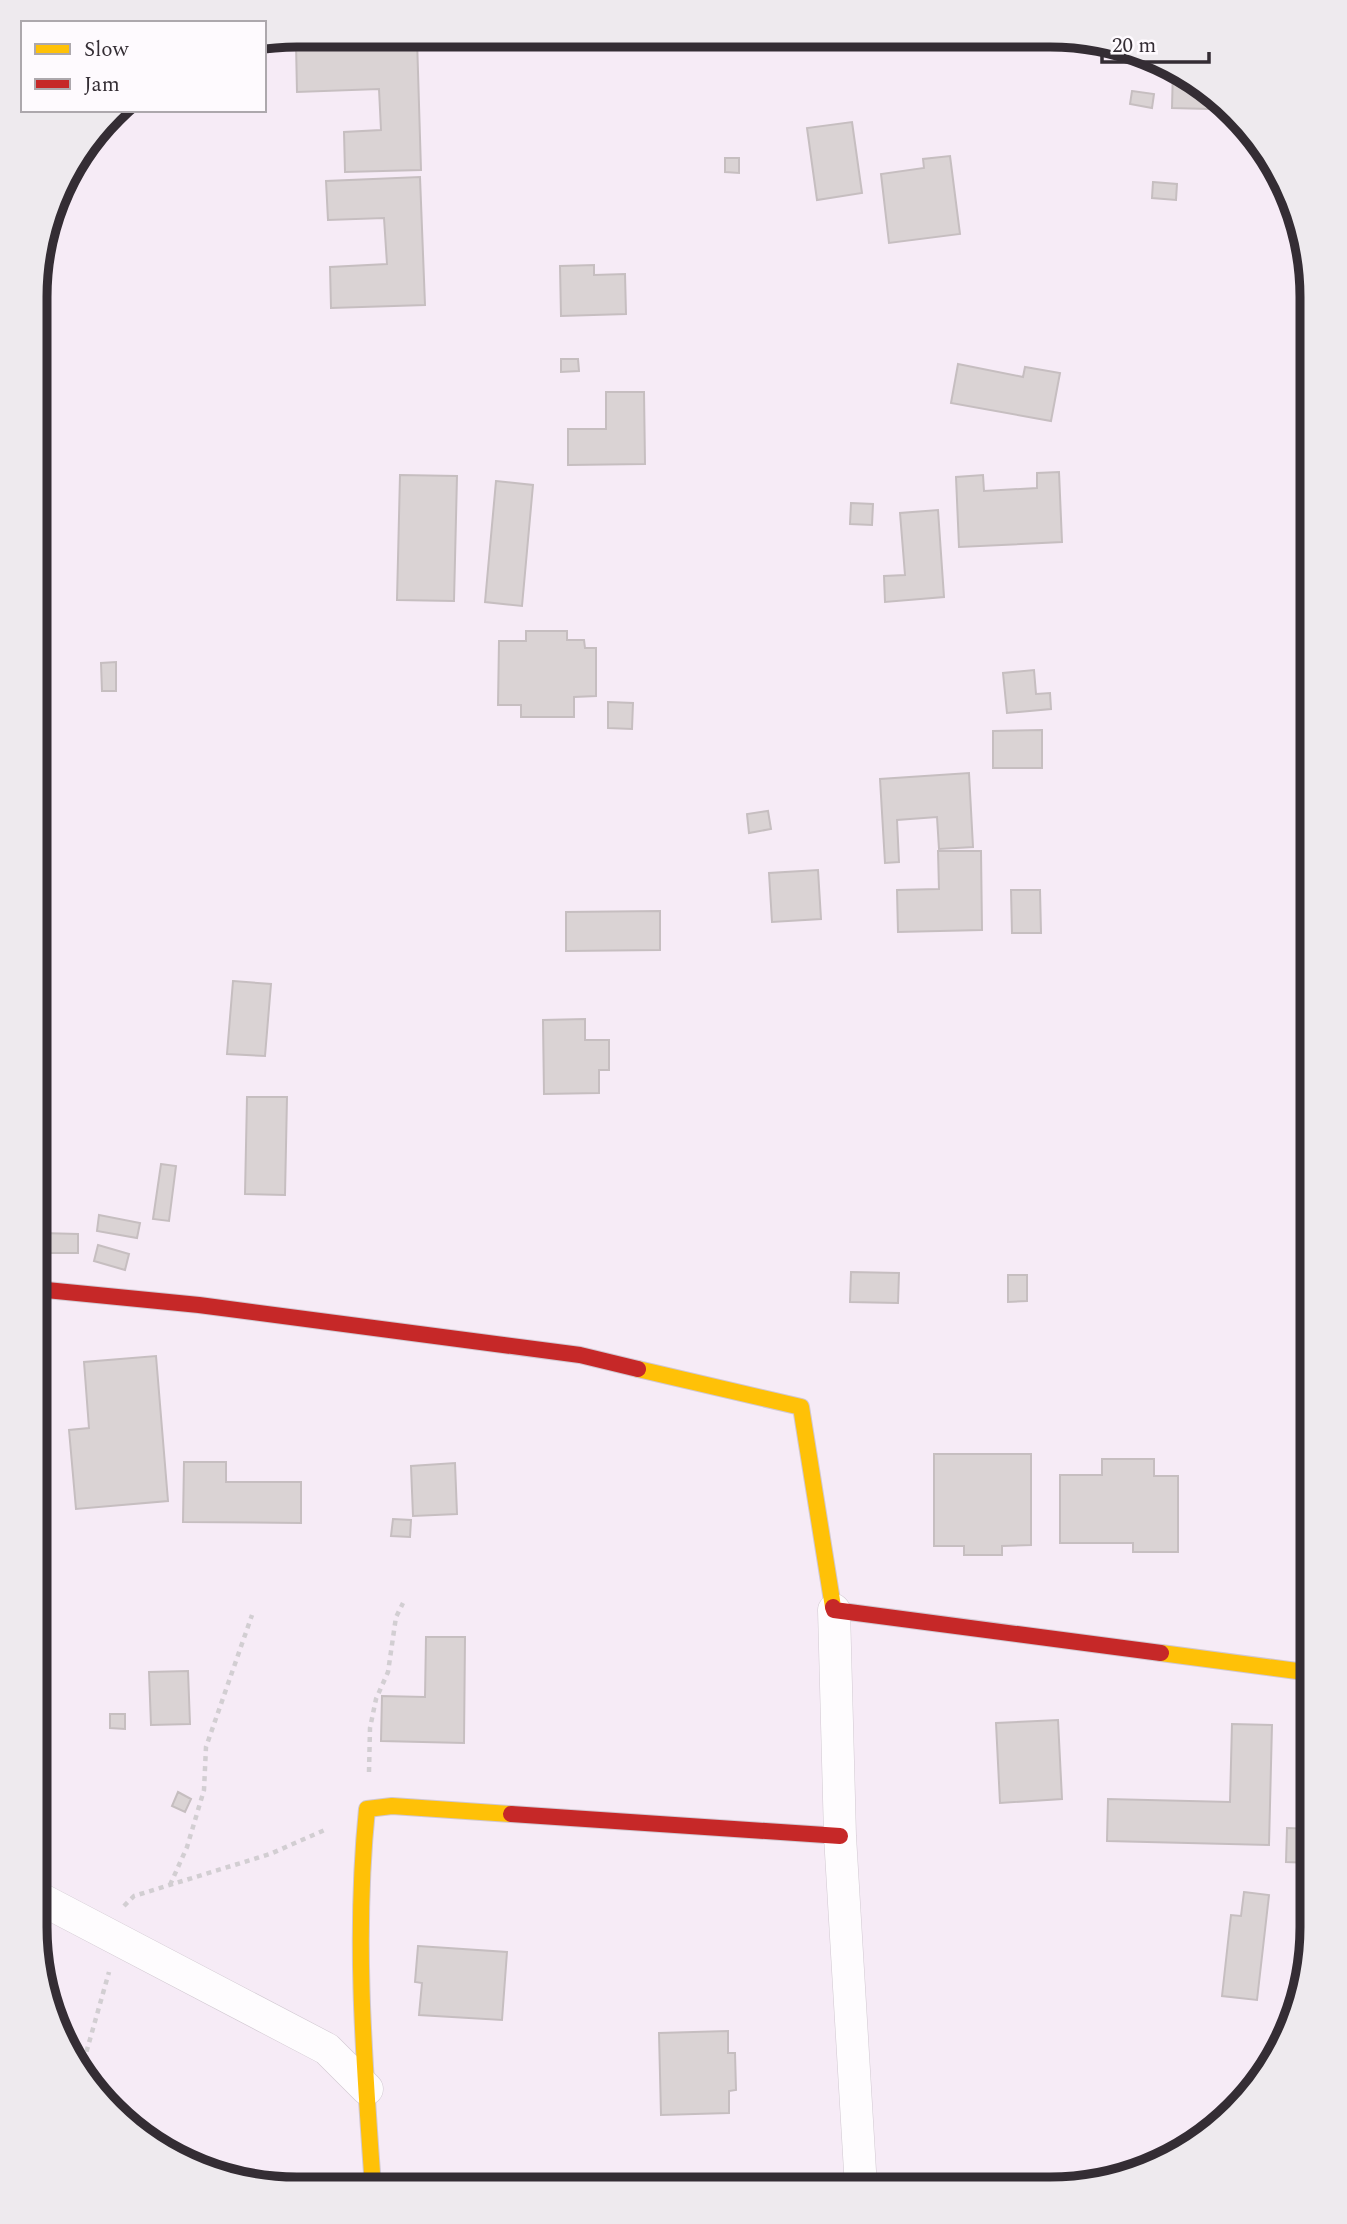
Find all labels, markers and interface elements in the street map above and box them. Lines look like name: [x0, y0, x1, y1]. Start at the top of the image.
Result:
legend: [21, 21, 266, 112]
scale bar: [1102, 21, 1209, 65]
text: 20 m: [1112, 30, 1156, 62]
text: Slow: [84, 34, 130, 66]
text: Jam: [84, 69, 120, 101]

